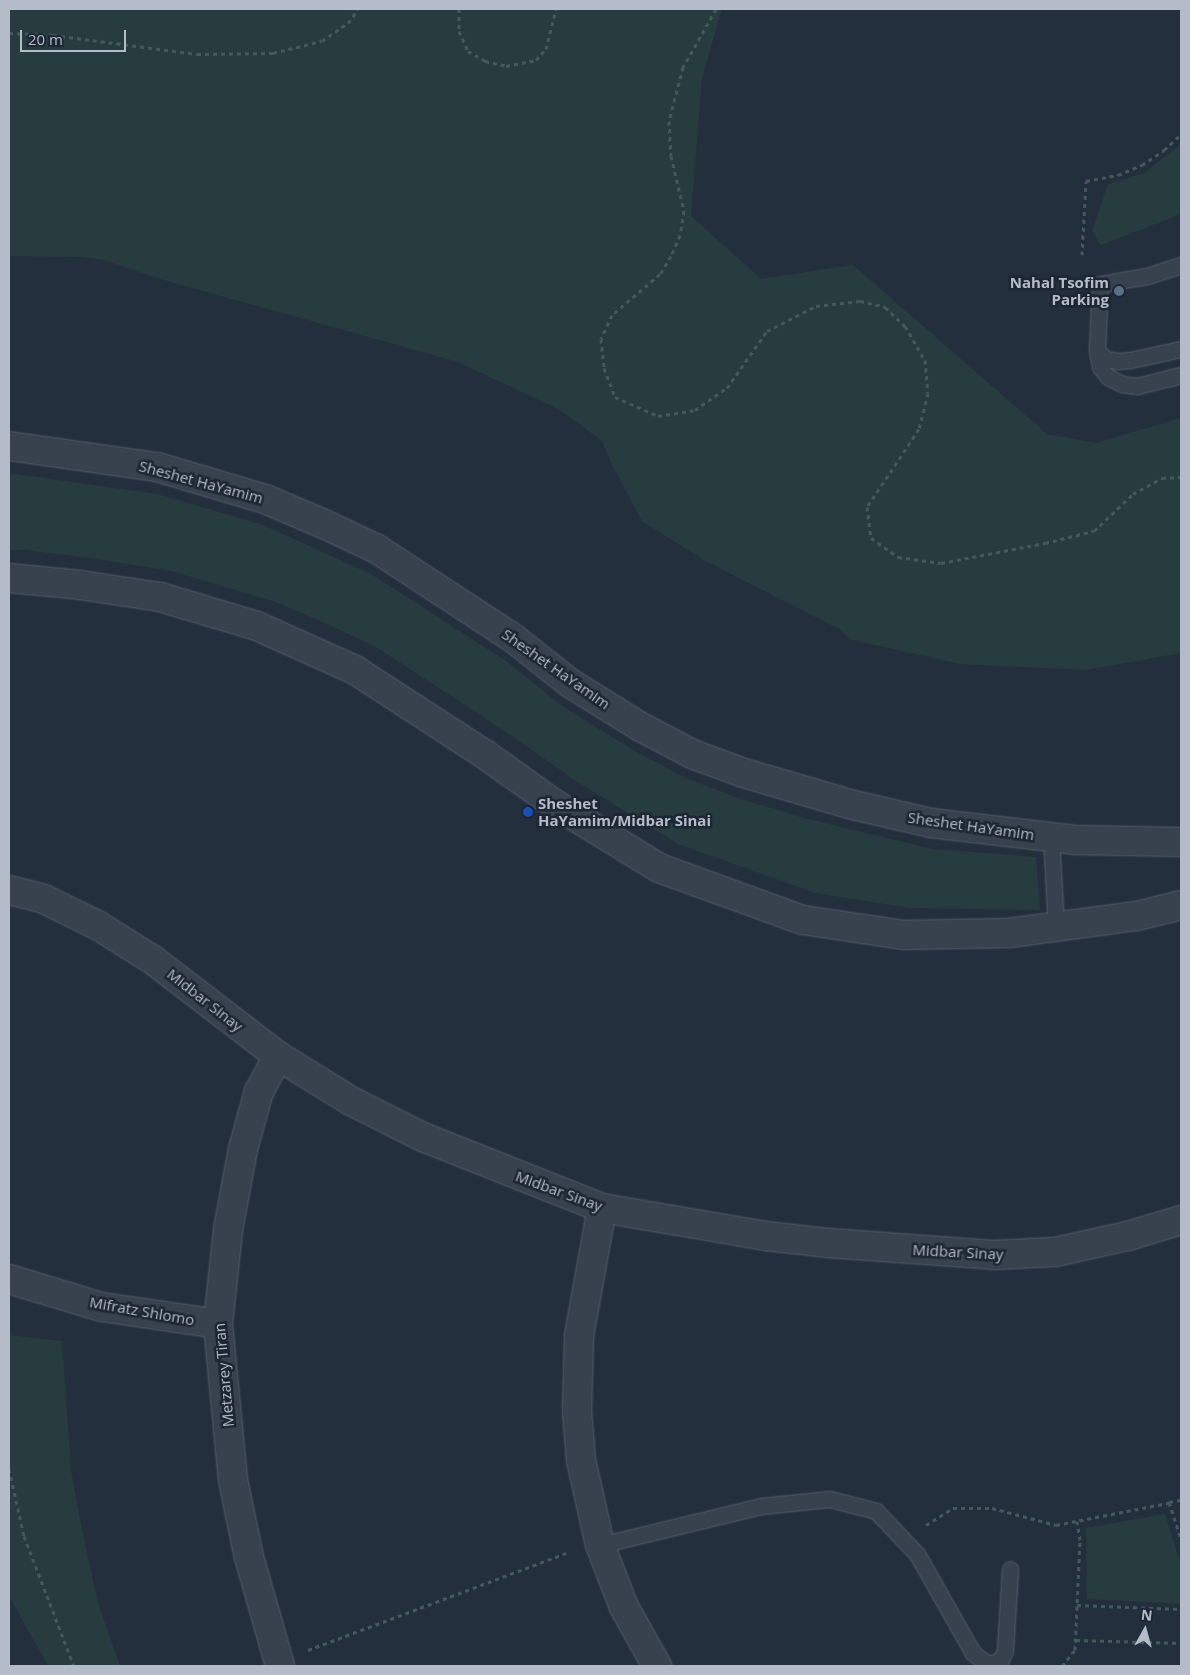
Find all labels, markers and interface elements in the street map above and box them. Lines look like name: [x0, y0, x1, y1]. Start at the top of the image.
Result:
scale bar: [22, 20, 129, 52]
text: 20 m: [28, 29, 63, 49]
place label: Nahal Tsofim Parking: [1010, 273, 1109, 308]
marker: Nahal Tsofim Parking: [1113, 285, 1125, 297]
street label: Sheshet HaYamim: [137, 457, 265, 507]
street label: Sheshet HaYamim: [499, 625, 613, 713]
place label: Sheshet HaYamim/Midbar Sinai: [538, 794, 711, 829]
marker: Sheshet HaYamim/Midbar Sinai: [522, 806, 534, 818]
street label: Sheshet HaYamim: [907, 808, 1035, 844]
street label: Midbar Sinay: [164, 965, 246, 1035]
street label: Midbar Sinay: [513, 1167, 605, 1215]
street label: Midbar Sinay: [912, 1241, 1004, 1263]
street label: Mifratz Shlomo: [88, 1293, 196, 1329]
street label: Metzarey Tiran: [210, 1322, 238, 1428]
text: N: [1140, 1604, 1154, 1625]
north arrow: [1120, 1605, 1170, 1655]

